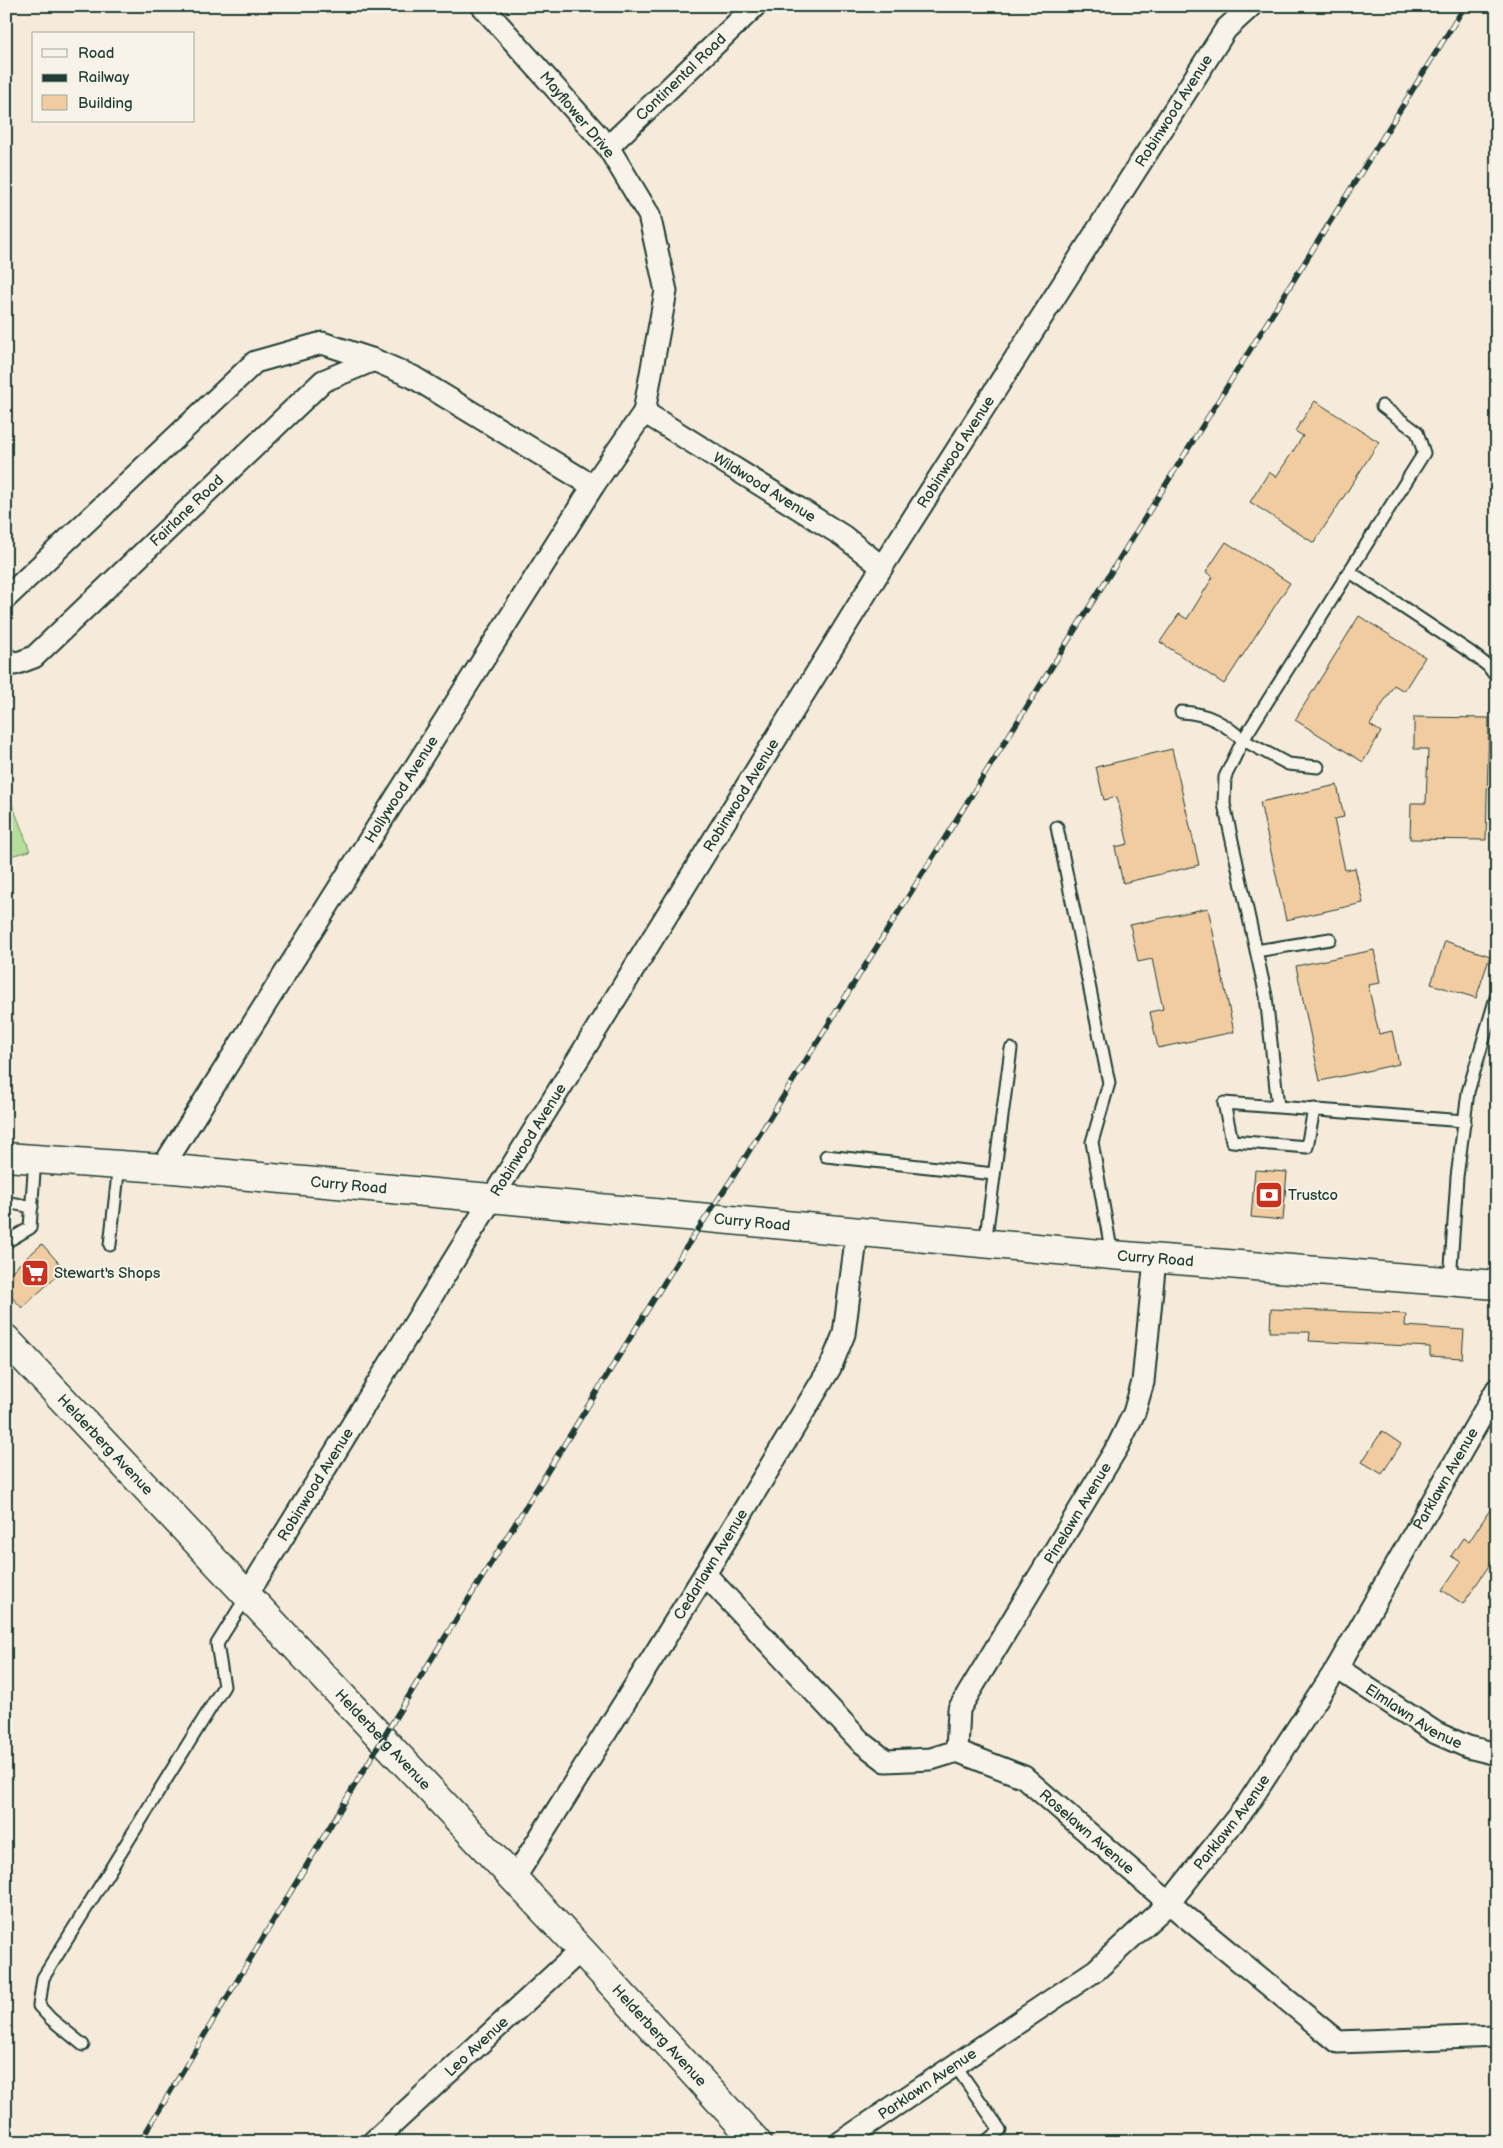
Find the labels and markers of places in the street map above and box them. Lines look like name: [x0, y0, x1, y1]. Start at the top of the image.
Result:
bank icon: Trustco: [1254, 1180, 1284, 1210]
place label: Trustco: [1288, 1186, 1338, 1205]
supermarket icon: Stewart's Shops: [20, 1258, 50, 1288]
place label: Stewart's Shops: [54, 1264, 161, 1283]

